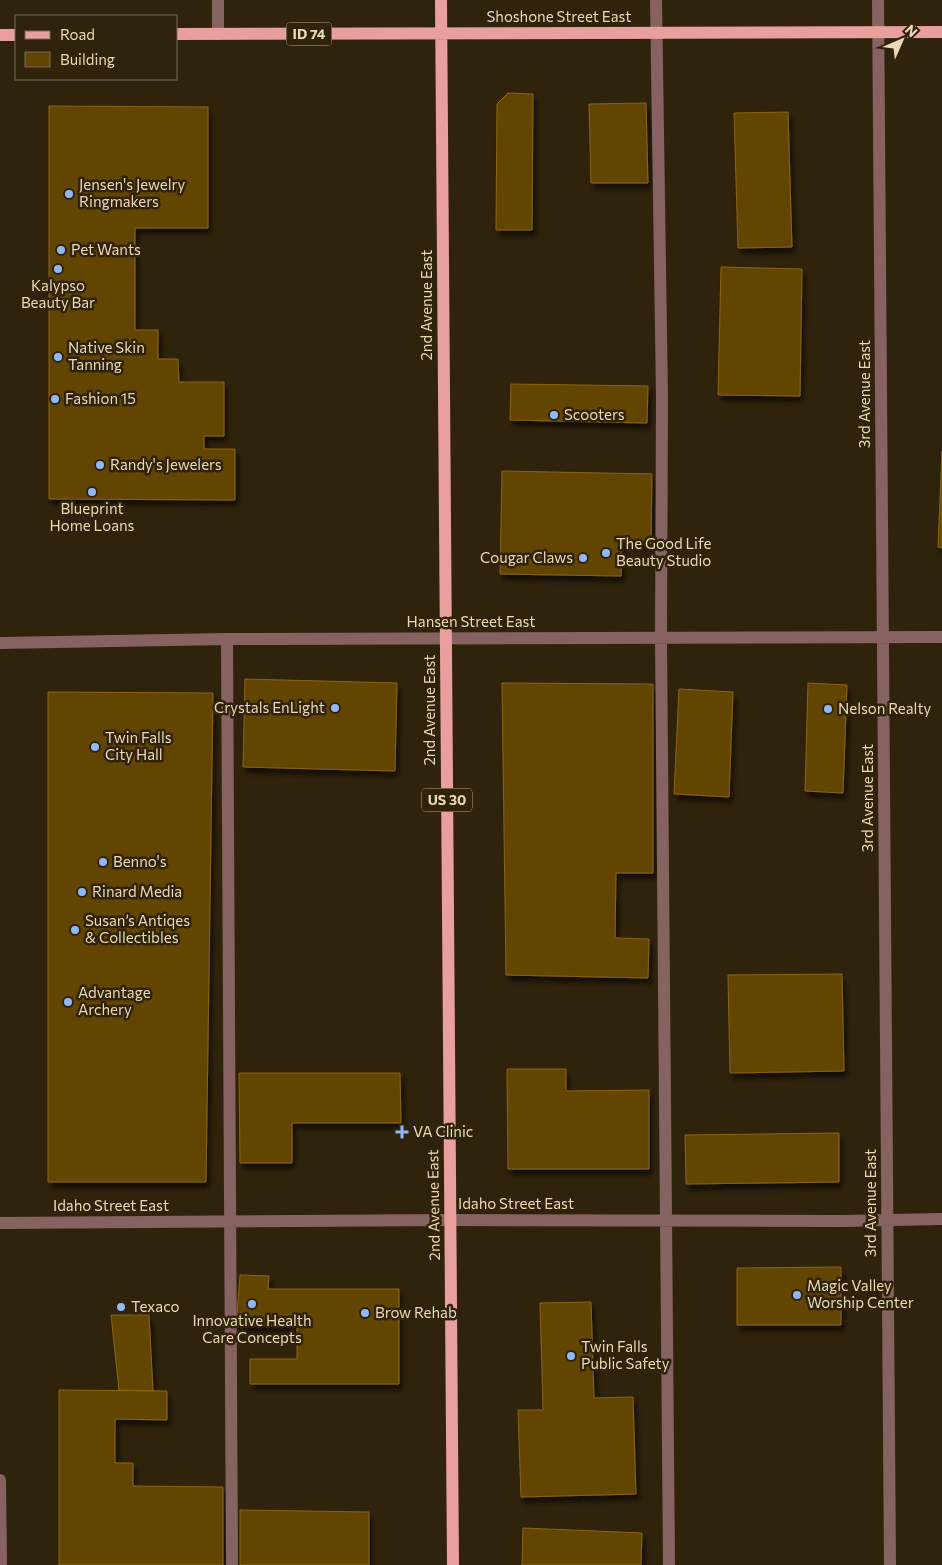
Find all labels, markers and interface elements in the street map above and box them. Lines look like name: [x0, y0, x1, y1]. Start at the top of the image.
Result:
street label: Shoshone Street East: [487, 7, 631, 25]
legend: [15, 15, 178, 80]
north arrow: [877, 15, 927, 65]
text: N: [902, 21, 921, 40]
road number: ID 74: [286, 22, 332, 46]
text: Road: [60, 25, 95, 43]
text: Building: [60, 50, 115, 68]
place label: Jensen's Jewelry Ringmakers: [79, 175, 185, 210]
marker: Jensen's Jewelry Ringmakers: [63, 188, 75, 200]
place label: Pet Wants: [71, 240, 141, 258]
marker: Pet Wants: [55, 244, 67, 256]
street label: 2nd Avenue East: [417, 249, 435, 361]
marker: Kalypso Beauty Bar: [52, 263, 64, 275]
place label: Kalypso Beauty Bar: [21, 276, 95, 311]
place label: Native Skin Tanning: [68, 338, 145, 373]
street label: 3rd Avenue East: [855, 340, 873, 448]
marker: Native Skin Tanning: [52, 351, 64, 363]
place label: Fashion 15: [65, 389, 136, 407]
marker: Fashion 15: [49, 393, 61, 405]
place label: Scooters: [564, 405, 625, 423]
marker: Scooters: [548, 409, 560, 421]
place label: Randy's Jewelers: [110, 455, 222, 473]
marker: Randy's Jewelers: [94, 459, 106, 471]
marker: Blueprint Home Loans: [86, 486, 98, 498]
place label: Blueprint Home Loans: [50, 499, 135, 534]
place label: The Good Life Beauty Studio: [616, 534, 711, 569]
marker: The Good Life Beauty Studio: [600, 547, 612, 559]
place label: Cougar Claws: [480, 548, 573, 566]
marker: Cougar Claws: [577, 552, 589, 564]
street label: Hansen Street East: [407, 612, 535, 630]
street label: 2nd Avenue East: [420, 654, 438, 766]
place label: Crystals EnLight: [214, 698, 325, 716]
place label: Nelson Realty: [838, 699, 932, 717]
marker: Crystals EnLight: [329, 702, 341, 714]
marker: Nelson Realty: [822, 703, 834, 715]
place label: Twin Falls City Hall: [105, 728, 172, 763]
marker: Twin Falls City Hall: [89, 741, 101, 753]
street label: 3rd Avenue East: [858, 744, 876, 852]
road number: US 30: [422, 788, 472, 812]
place label: Benno's: [113, 852, 167, 870]
marker: Benno's: [97, 856, 109, 868]
place label: Rinard Media: [92, 882, 182, 900]
marker: Rinard Media: [76, 886, 88, 898]
place label: Susan’s Antiqes & Collectibles: [85, 911, 190, 946]
marker: Susan’s Antiqes & Collectibles: [69, 924, 81, 936]
place label: Advantage Archery: [78, 983, 151, 1018]
marker: Advantage Archery: [62, 996, 74, 1008]
place label: VA Clinic: [413, 1122, 473, 1140]
marker: VA Clinic: [395, 1125, 409, 1139]
street label: 2nd Avenue East: [423, 1149, 443, 1261]
street label: 3rd Avenue East: [861, 1149, 879, 1257]
street label: Idaho Street East: [458, 1194, 574, 1212]
street label: Idaho Street East: [53, 1196, 169, 1214]
place label: Magic Valley Worship Center: [807, 1276, 914, 1311]
marker: Magic Valley Worship Center: [791, 1289, 803, 1301]
place label: Texaco: [131, 1297, 180, 1315]
marker: Innovative Health Care Concepts: [246, 1298, 258, 1310]
marker: Texaco: [115, 1301, 127, 1313]
place label: Brow Rehab: [375, 1303, 457, 1321]
marker: Brow Rehab: [359, 1307, 371, 1319]
place label: Innovative Health Care Concepts: [192, 1311, 312, 1346]
place label: Twin Falls Public Safety: [581, 1337, 670, 1372]
marker: Twin Falls Public Safety: [565, 1350, 577, 1362]

